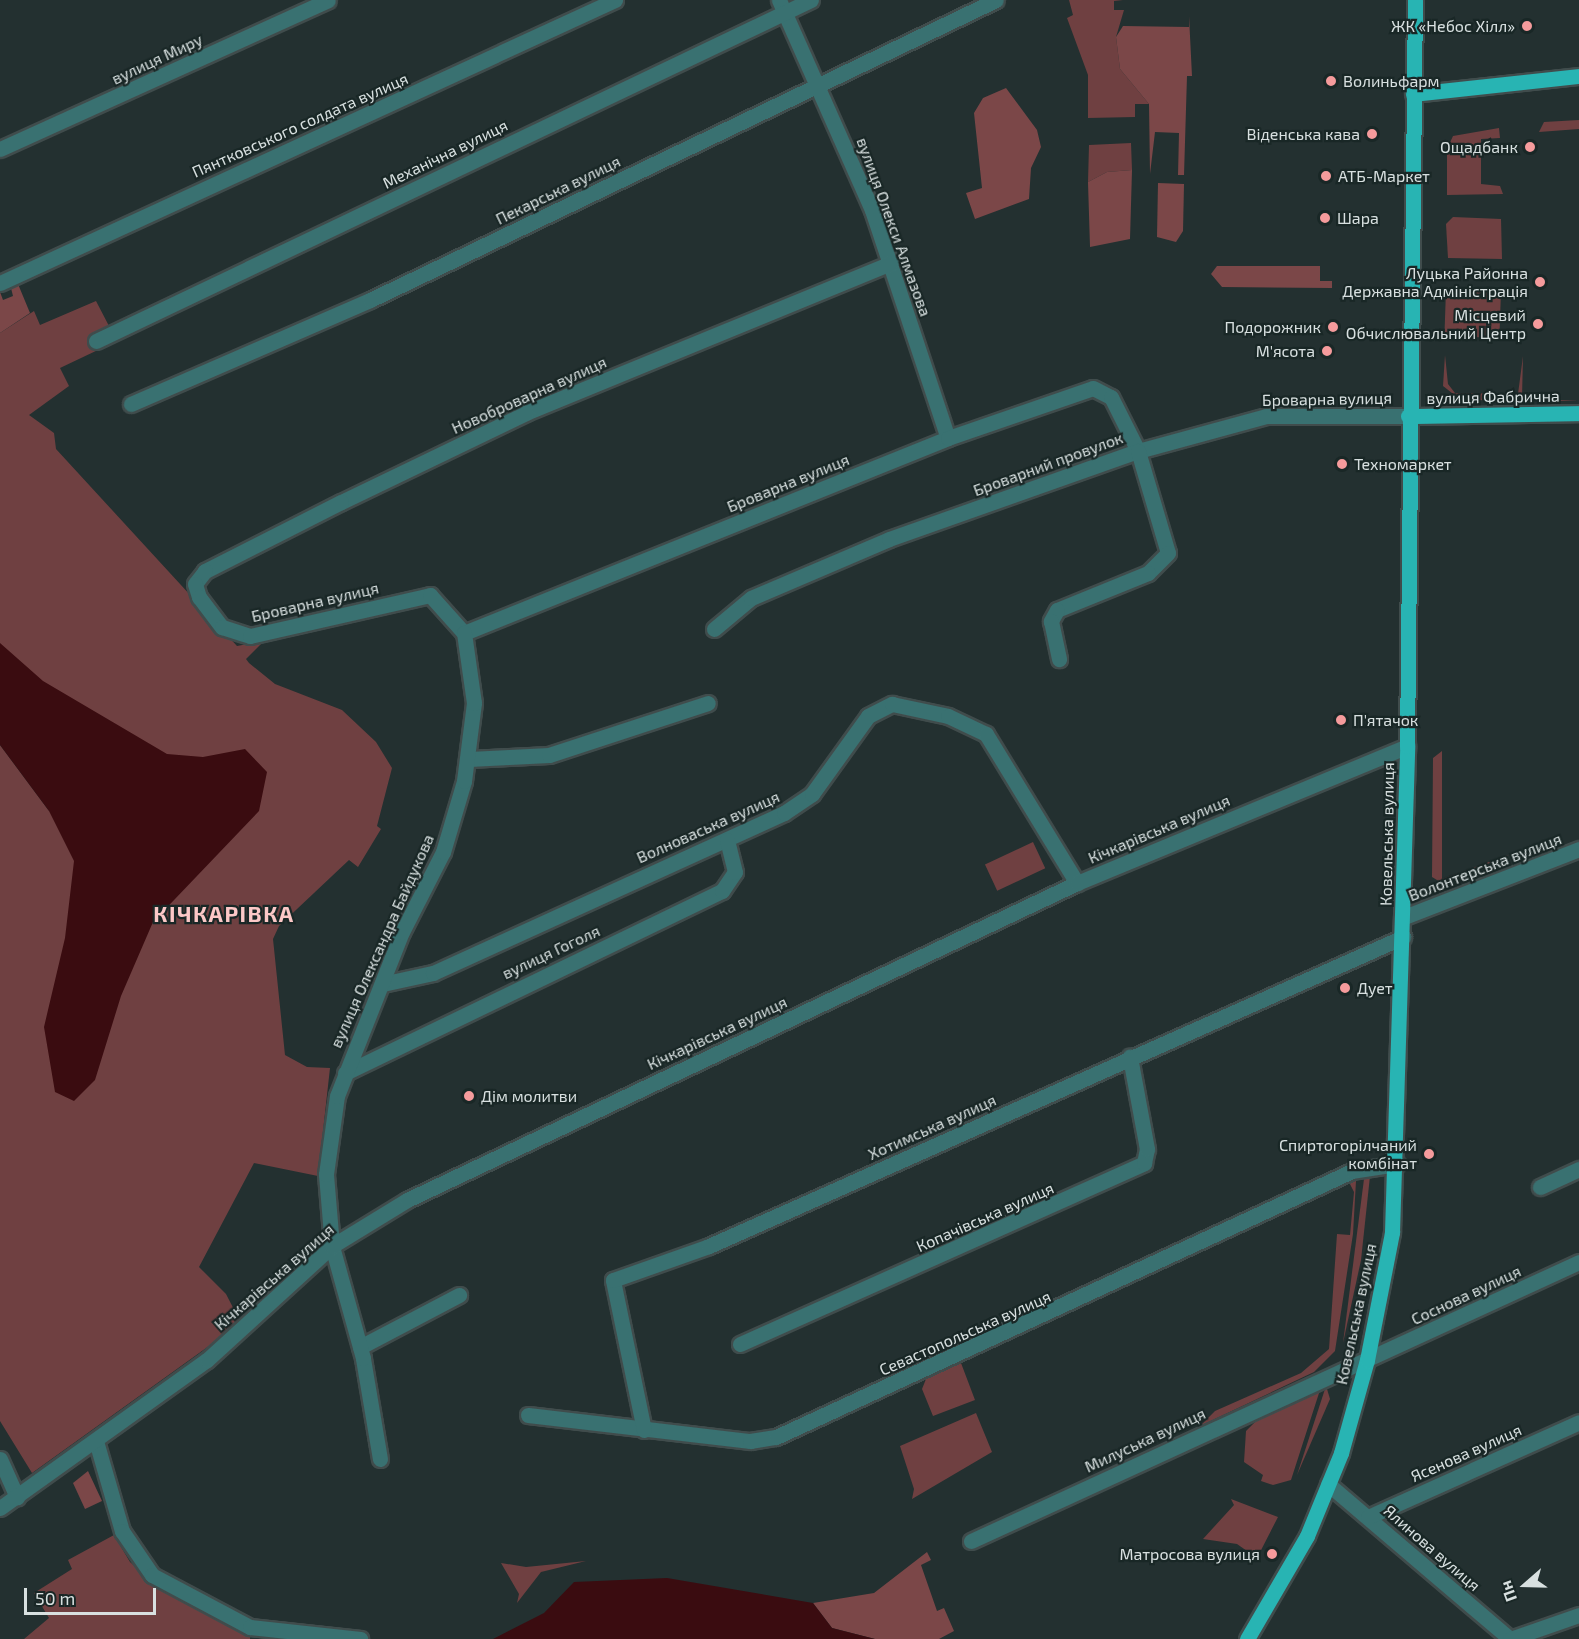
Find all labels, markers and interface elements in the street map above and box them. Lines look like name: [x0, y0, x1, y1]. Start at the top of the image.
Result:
place label: ЖК «Небос Хілл»: [1391, 16, 1515, 36]
marker: ЖК «Небос Хілл»: [1520, 19, 1534, 33]
street label: вулиця Миру: [109, 30, 205, 88]
street label: Пянтковського солдата вулиця: [189, 69, 411, 181]
place label: Волиньфарм: [1343, 71, 1440, 91]
marker: Волиньфарм: [1324, 74, 1338, 88]
street label: Механічна вулиця: [379, 115, 511, 193]
place label: Віденська кава: [1247, 124, 1360, 144]
marker: Віденська кава: [1365, 127, 1379, 141]
street label: вулиця Олекси Алмазова: [853, 135, 935, 319]
place label: Ощадбанк: [1440, 137, 1518, 157]
marker: Ощадбанк: [1523, 140, 1537, 154]
street label: Пекарська вулиця: [492, 151, 624, 229]
place label: АТБ-Маркет: [1338, 166, 1430, 186]
marker: АТБ-Маркет: [1319, 169, 1333, 183]
place label: Шара: [1337, 208, 1379, 228]
marker: Шара: [1318, 211, 1332, 225]
place label: Луцька Районна Державна Адміністрація: [1342, 263, 1528, 301]
marker: Луцька Районна Державна Адміністрація: [1533, 275, 1547, 289]
place label: Місцевий Обчислювальний Центр: [1346, 305, 1526, 343]
place label: Подорожник: [1225, 317, 1321, 337]
marker: Місцевий Обчислювальний Центр: [1531, 317, 1545, 331]
marker: Подорожник: [1326, 320, 1340, 334]
place label: М'ясота: [1256, 341, 1315, 361]
marker: М'ясота: [1320, 344, 1334, 358]
street label: Новоброварна вулиця: [449, 352, 609, 438]
street label: вулиця Фабрична: [1426, 386, 1560, 408]
street label: Броварна вулиця: [1262, 388, 1392, 410]
street label: Броварний провулок: [971, 428, 1125, 500]
street label: Броварна вулиця: [724, 450, 852, 516]
place label: Техномаркет: [1354, 454, 1452, 474]
marker: Техномаркет: [1335, 457, 1349, 471]
street label: Броварна вулиця: [249, 578, 381, 626]
place label: П'ятачок: [1353, 710, 1418, 730]
marker: П'ятачок: [1334, 713, 1348, 727]
street label: Ковельська вулиця: [1376, 762, 1398, 906]
street label: Волноваська вулиця: [634, 787, 782, 867]
street label: Кічкарівська вулиця: [1085, 790, 1233, 868]
street label: Волонтерська вулиця: [1406, 829, 1564, 905]
street label: вулиця Олександра Байдукова: [326, 831, 438, 1051]
district label: КІЧКАРІВКА: [153, 901, 295, 927]
street label: вулиця Гоголя: [499, 921, 603, 983]
place label: Дует: [1357, 978, 1393, 998]
marker: Дует: [1338, 981, 1352, 995]
street label: Кічкарівська вулиця: [644, 992, 790, 1074]
place label: Дім молитви: [481, 1086, 577, 1106]
marker: Дім молитви: [462, 1089, 476, 1103]
street label: Хотимська вулиця: [865, 1090, 999, 1164]
place label: Спиртогорілчаний комбінат: [1279, 1135, 1417, 1173]
marker: Спиртогорілчаний комбінат: [1422, 1147, 1436, 1161]
street label: Копачівська вулиця: [913, 1178, 1057, 1256]
street label: Кічкарівська вулиця: [210, 1220, 338, 1334]
street label: Ковельська вулиця: [1332, 1242, 1380, 1386]
street label: Соснова вулиця: [1408, 1261, 1524, 1329]
street label: Севастопольська вулиця: [876, 1286, 1054, 1380]
street label: Милуська вулиця: [1081, 1404, 1209, 1476]
street label: Ясенова вулиця: [1408, 1420, 1524, 1486]
street label: Ялинова вулиця: [1380, 1501, 1484, 1595]
place label: Матросова вулиця: [1119, 1544, 1260, 1564]
marker: Матросова вулиця: [1265, 1547, 1279, 1561]
north arrow: [1495, 1555, 1555, 1615]
scale bar: [27, 1576, 159, 1614]
text: Пн: [1495, 1578, 1520, 1604]
text: 50 m: [35, 1587, 75, 1609]

